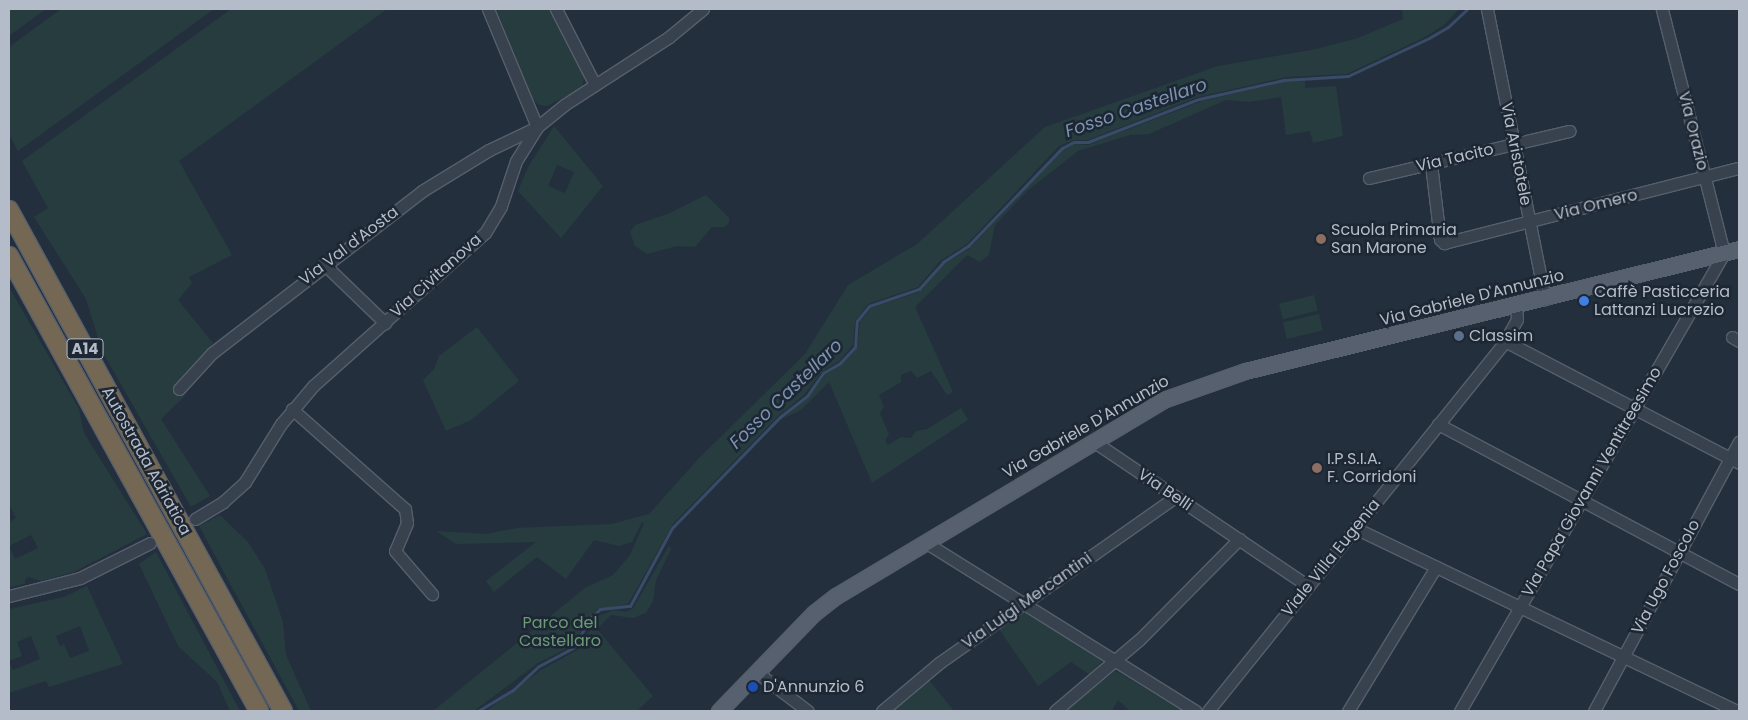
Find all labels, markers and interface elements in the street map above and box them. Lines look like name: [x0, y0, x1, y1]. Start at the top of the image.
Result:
water label: Fosso Castellaro: [1062, 74, 1210, 142]
street label: Via Orazio: [1674, 90, 1712, 172]
street label: Via Aristotele: [1497, 101, 1535, 207]
street label: Via Tacito: [1414, 140, 1496, 176]
street label: Via Omero: [1552, 185, 1640, 225]
street label: Via Val d'Aosta: [296, 203, 402, 289]
place label: Scuola Primaria San Marone: [1331, 220, 1457, 258]
street label: Via Civitanova: [386, 230, 486, 322]
marker: Scuola Primaria San Marone: [1315, 233, 1327, 245]
street label: Via Gabriele D'Annunzio: [1378, 266, 1566, 330]
place label: Caffè Pasticceria Lattanzi Lucrezio: [1594, 282, 1730, 320]
marker: Caffè Pasticceria Lattanzi Lucrezio: [1578, 295, 1590, 307]
place label: Classim: [1469, 326, 1533, 346]
marker: Classim: [1453, 330, 1465, 342]
water label: Fosso Castellaro: [725, 335, 847, 453]
road number: A14: [66, 336, 104, 362]
street label: Via Papa Giovanni Ventitreesimo: [1518, 364, 1666, 600]
street label: Via Gabriele D'Annunzio: [999, 371, 1173, 483]
street label: Autostrada Adriatica: [97, 384, 195, 538]
place label: I.P.S.I.A. F. Corridoni: [1327, 449, 1416, 487]
marker: I.P.S.I.A. F. Corridoni: [1311, 462, 1323, 474]
street label: Via Belli: [1134, 465, 1196, 515]
street label: Viale Villa Eugenia: [1278, 495, 1384, 621]
street label: Via Ugo Foscolo: [1628, 517, 1704, 637]
street label: Via Luigi Mercantini: [958, 549, 1096, 653]
park label: Parco del Castellaro: [519, 613, 601, 651]
place label: D'Annunzio 6: [763, 677, 864, 697]
marker: D'Annunzio 6: [747, 681, 759, 693]

